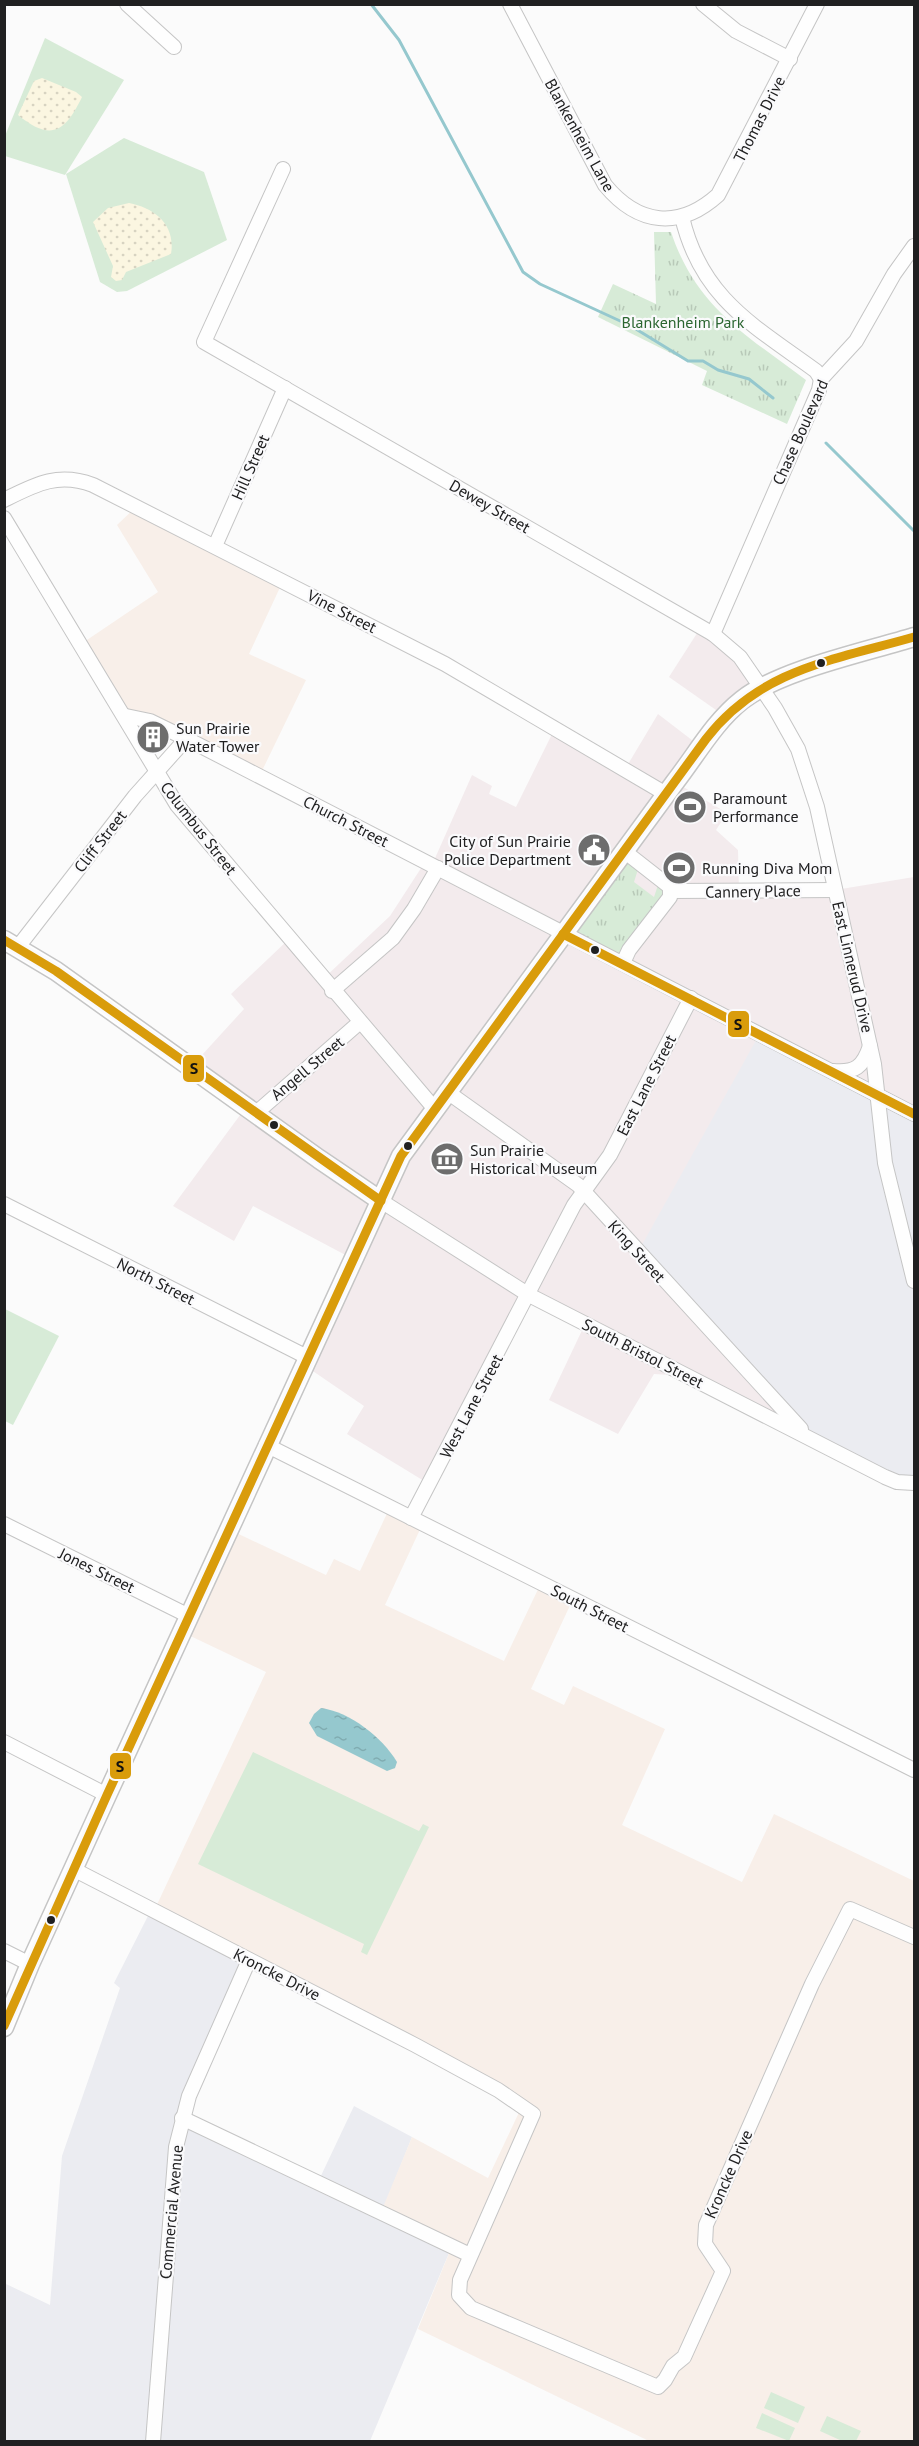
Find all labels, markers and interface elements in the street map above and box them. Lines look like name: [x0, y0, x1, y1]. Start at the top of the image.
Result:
street label: Thomas Drive: [729, 73, 789, 165]
street label: Blankenheim Lane: [541, 75, 619, 195]
park label: Blankenheim Park: [622, 312, 745, 332]
street label: Chase Boulevard: [768, 376, 832, 488]
street label: Hill Street: [227, 431, 274, 503]
street label: Dewey Street: [446, 475, 534, 537]
street label: Vine Street: [303, 585, 381, 637]
unlabelled marker: [815, 657, 827, 669]
place label: Sun Prairie Water Tower: [176, 718, 260, 756]
building icon: Sun Prairie Water Tower: [135, 719, 171, 755]
street label: Columbus Street: [156, 777, 242, 879]
place label: Paramount Performance: [713, 788, 799, 826]
sports icon: Paramount Performance: [672, 789, 708, 825]
street label: Church Street: [300, 791, 393, 851]
street label: Cliff Street: [70, 805, 131, 876]
place label: City of Sun Prairie Police Department: [444, 831, 572, 869]
public building icon: City of Sun Prairie Police Department: [576, 832, 612, 868]
sports icon: Running Diva Mom: [661, 850, 697, 886]
place label: Running Diva Mom: [702, 858, 832, 878]
street label: Cannery Place: [705, 880, 801, 902]
street label: East Linnerud Drive: [828, 899, 878, 1035]
unlabelled marker: [589, 944, 601, 956]
line badge: S: [727, 1010, 750, 1038]
text: S: [734, 1014, 742, 1034]
street label: Angell Street: [266, 1031, 348, 1104]
street label: East Lane Street: [612, 1031, 680, 1139]
line badge: S: [182, 1054, 205, 1083]
text: S: [190, 1058, 198, 1078]
unlabelled marker: [268, 1119, 280, 1131]
unlabelled marker: [402, 1140, 414, 1152]
place label: Sun Prairie Historical Museum: [470, 1140, 597, 1178]
museum icon: Sun Prairie Historical Museum: [429, 1141, 465, 1177]
street label: King Street: [604, 1216, 670, 1287]
street label: North Street: [114, 1253, 199, 1309]
street label: South Bristol Street: [579, 1314, 708, 1392]
street label: West Lane Street: [435, 1350, 507, 1461]
street label: Jones Street: [55, 1543, 139, 1597]
street label: South Street: [548, 1580, 633, 1636]
line badge: S: [109, 1752, 132, 1780]
text: S: [116, 1756, 124, 1776]
unlabelled marker: [45, 1914, 57, 1926]
street label: Kroncke Drive: [230, 1944, 324, 2004]
street label: Kroncke Drive: [700, 2127, 756, 2221]
street label: Commercial Avenue: [155, 2144, 187, 2280]

